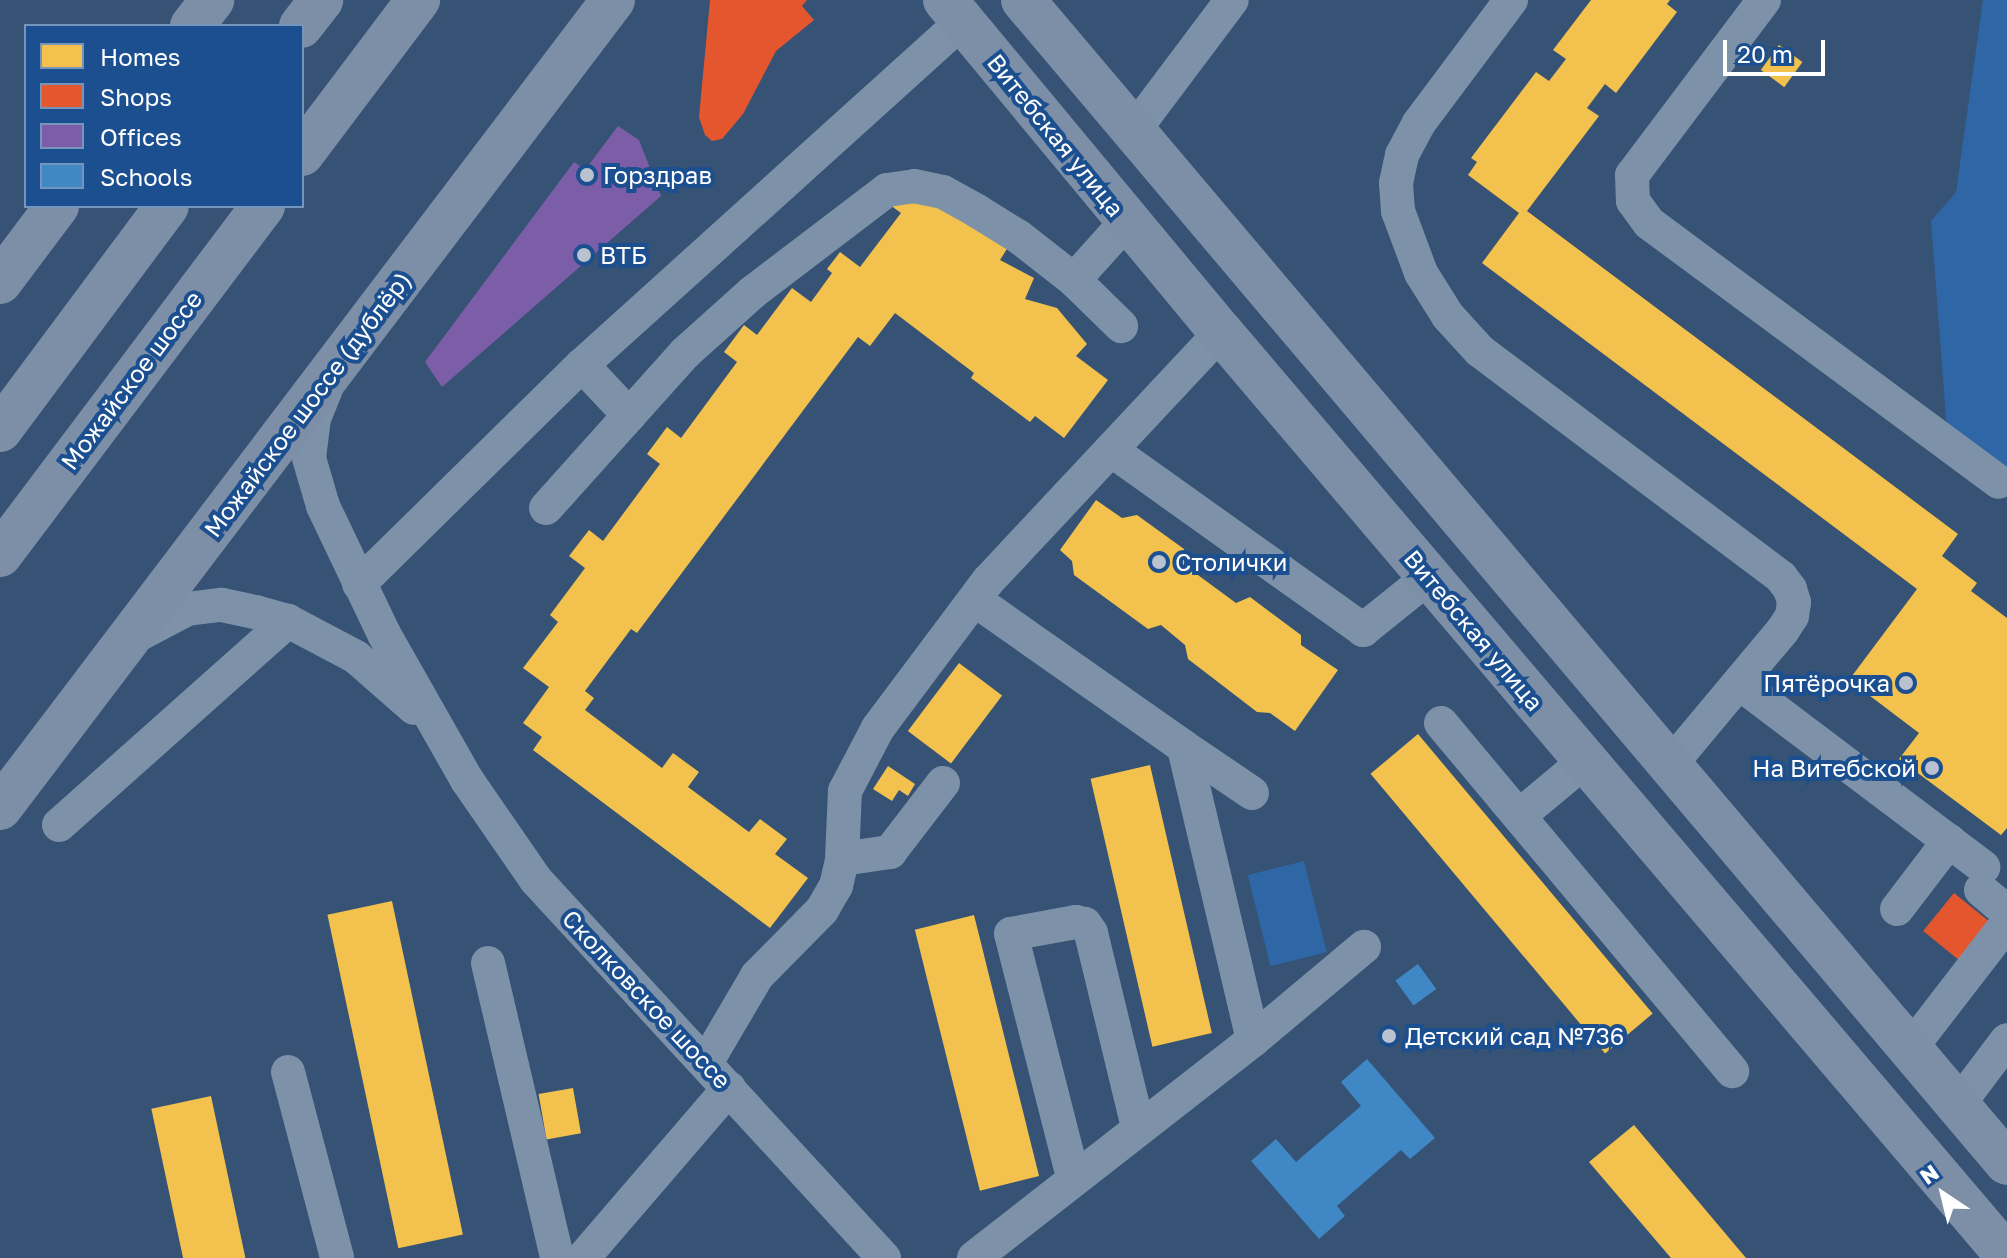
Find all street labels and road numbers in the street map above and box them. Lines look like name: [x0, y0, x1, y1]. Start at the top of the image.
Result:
street label: Витебская улица: [982, 48, 1130, 222]
street label: Можайское шоссе (дублёр): [198, 266, 416, 542]
street label: Можайское шоссе: [54, 285, 208, 475]
street label: Витебская улица: [1398, 544, 1550, 716]
street label: Сколковское шоссе: [557, 904, 737, 1094]

